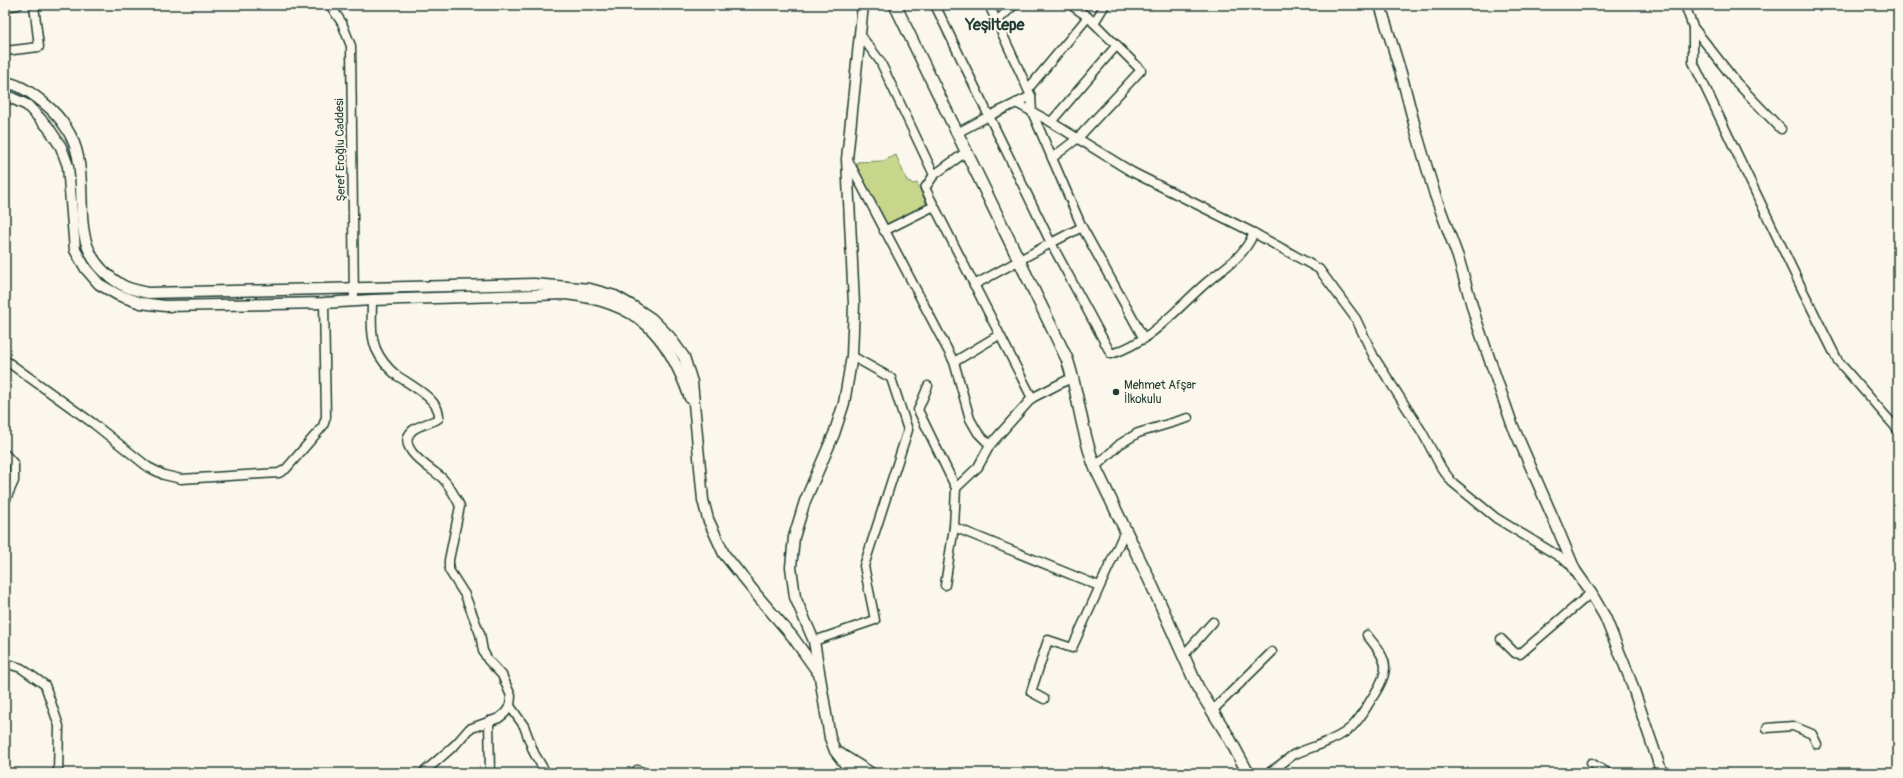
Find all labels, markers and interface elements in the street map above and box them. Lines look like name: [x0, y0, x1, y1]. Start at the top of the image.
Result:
district label: Yeşiltepe: [964, 15, 1026, 35]
street label: Şeref Eroğlu Caddesi: [332, 98, 349, 202]
place label: Mehmet Afşar İlkokulu: [1124, 378, 1197, 407]
marker: Mehmet Afşar İlkokulu: [1111, 387, 1121, 397]

